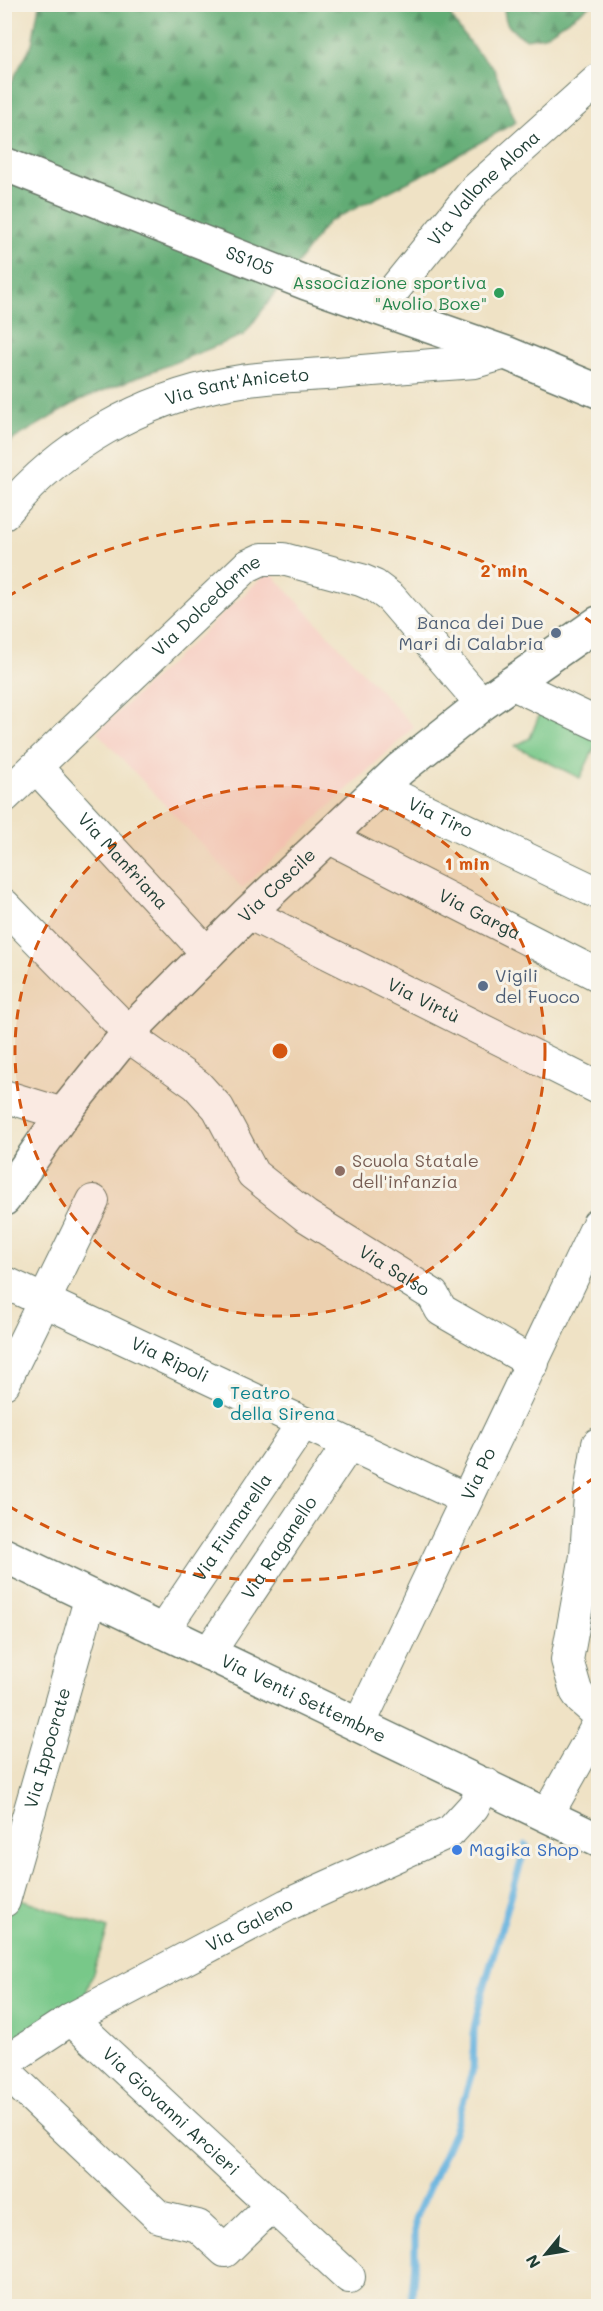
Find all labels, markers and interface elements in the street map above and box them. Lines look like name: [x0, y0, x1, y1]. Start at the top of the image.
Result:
street label: Via Vallone Alona: [421, 125, 545, 250]
street label: SS105: [222, 240, 278, 280]
place label: Associazione sportiva "Avolio Boxe": [292, 270, 487, 315]
marker: Associazione sportiva "Avolio Boxe": [492, 286, 506, 300]
street label: Via Sant'Aniceto: [162, 362, 310, 411]
street label: Via Dolcedorme: [146, 548, 264, 661]
text: 2 min: [480, 558, 528, 582]
place label: Banca dei Due Mari di Calabria: [398, 610, 544, 655]
marker: Banca dei Due Mari di Calabria: [549, 626, 563, 640]
street label: Via Tiro: [404, 791, 477, 842]
street label: Via Manfriana: [73, 807, 174, 914]
street label: Via Coscile: [232, 842, 320, 927]
text: 1 min: [444, 851, 490, 875]
street label: Via Garga: [435, 883, 525, 945]
place label: Vigili del Fuoco: [495, 963, 580, 1008]
street label: Via Virtù: [384, 972, 464, 1028]
marker: Vigili del Fuoco: [476, 979, 490, 993]
centre of rings: [270, 1041, 290, 1061]
place label: Scuola Statale dell'infanzia: [352, 1148, 479, 1193]
marker: Scuola Statale dell'infanzia: [333, 1164, 347, 1178]
street label: Via Salso: [355, 1239, 435, 1301]
street label: Via Ripoli: [127, 1330, 213, 1387]
place label: Teatro della Sirena: [230, 1380, 336, 1425]
marker: Teatro della Sirena: [211, 1396, 225, 1410]
street label: Via Po: [455, 1443, 501, 1504]
street label: Via Fiumarella: [187, 1468, 277, 1586]
street label: Via Raganello: [235, 1491, 322, 1603]
street label: Via Venti Settembre: [217, 1648, 390, 1748]
street label: Via Ippocrate: [18, 1685, 75, 1811]
place label: Magika Shop: [469, 1837, 579, 1861]
marker: Magika Shop: [450, 1843, 464, 1857]
street label: Via Galeno: [201, 1891, 297, 1957]
street label: Via Giovanni Arcieri: [98, 2041, 245, 2180]
north arrow: [516, 2224, 576, 2284]
text: N: [520, 2251, 545, 2272]

